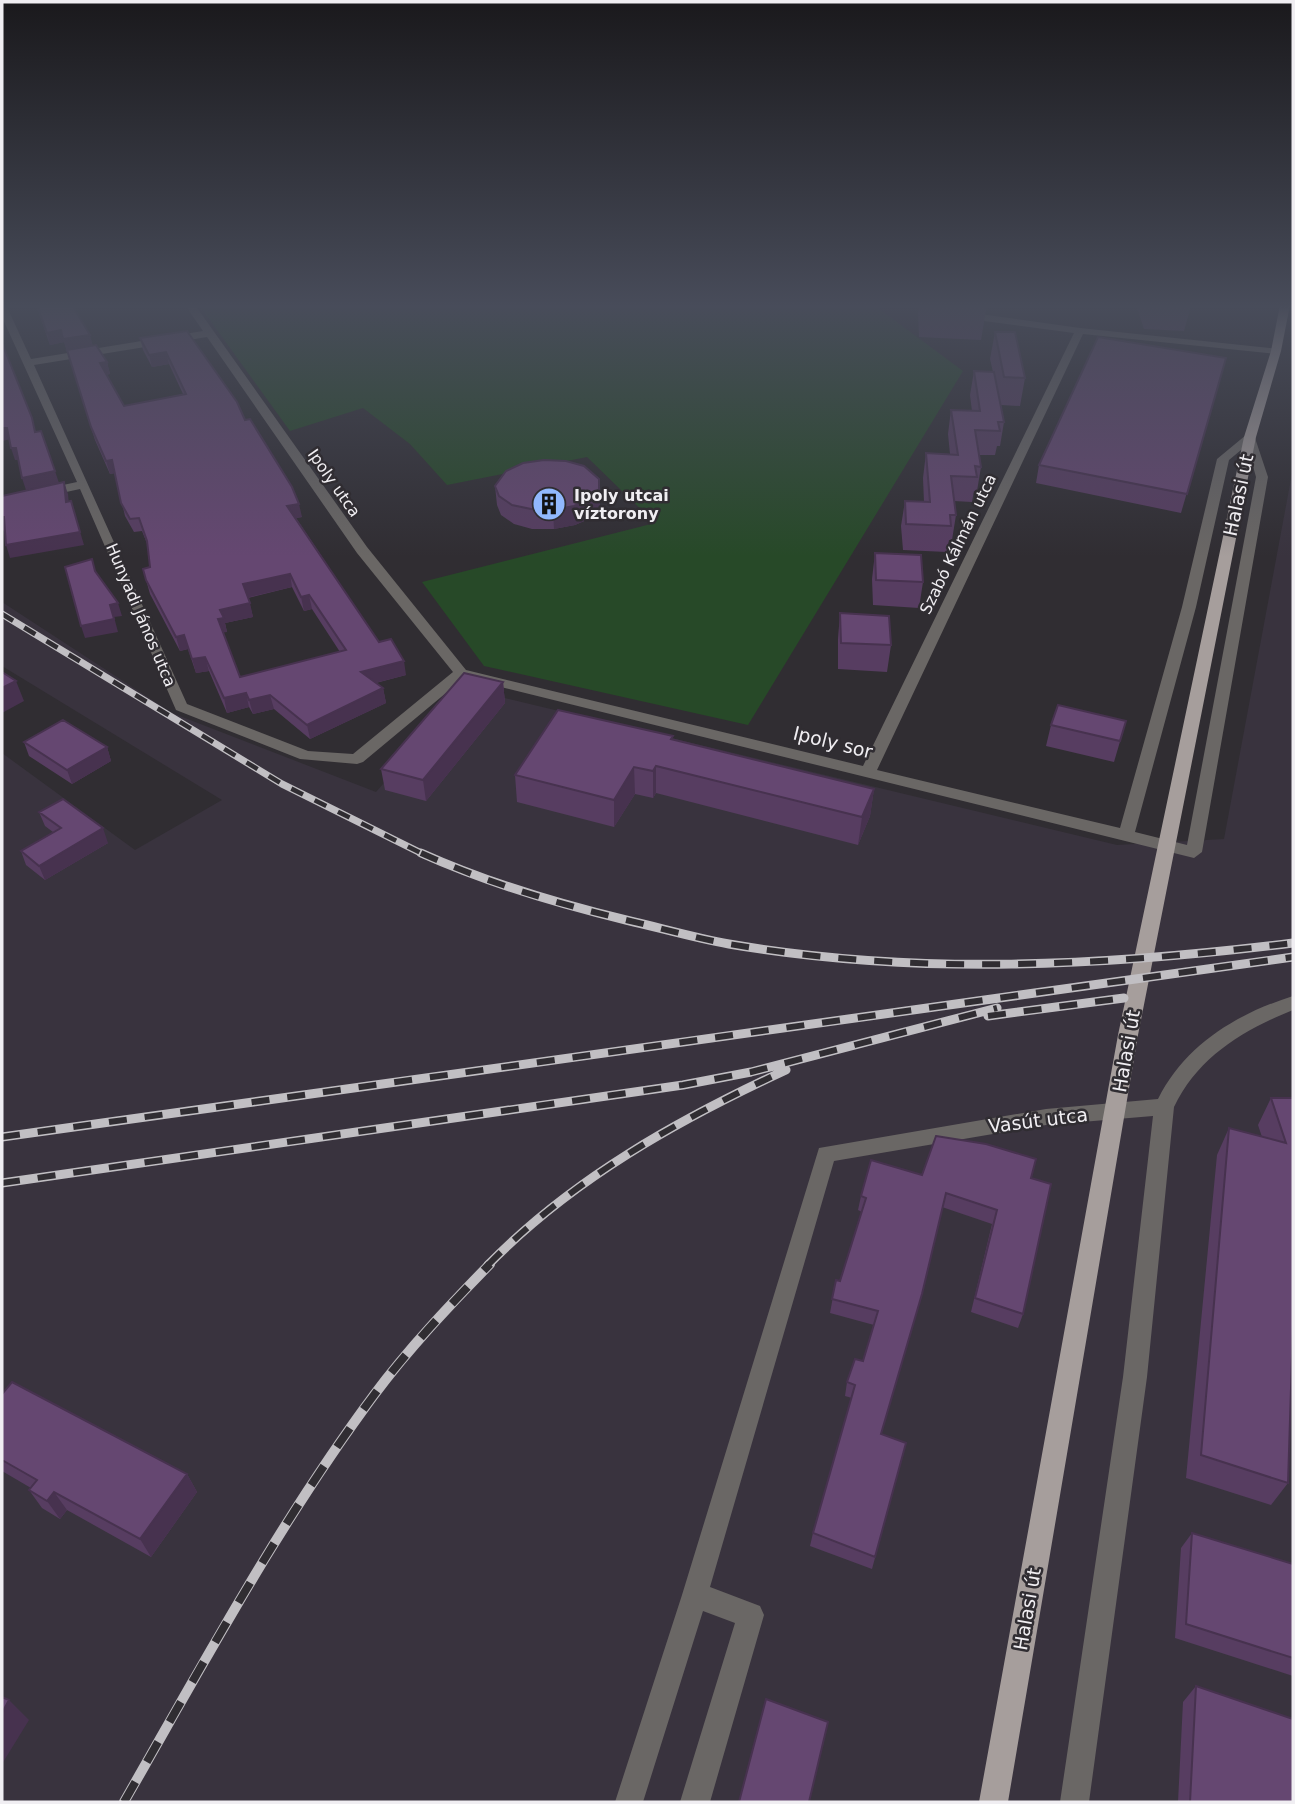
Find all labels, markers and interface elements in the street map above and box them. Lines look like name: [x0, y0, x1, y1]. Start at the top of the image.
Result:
street label: Ipoly utca: [304, 445, 364, 521]
street label: Halasi út: [1219, 452, 1257, 538]
street label: Szabó Kálmán utca: [916, 471, 1000, 617]
building icon: Ipoly utcai víztorony: [530, 485, 568, 523]
place label: Ipoly utcai víztorony: [574, 486, 669, 523]
street label: Hunyadi János utca: [102, 540, 180, 690]
street label: Ipoly sor: [791, 722, 875, 763]
street label: Halasi út: [1108, 1008, 1144, 1094]
street label: Vasút utca: [987, 1103, 1089, 1137]
street label: Halasi út: [1009, 1566, 1045, 1652]

